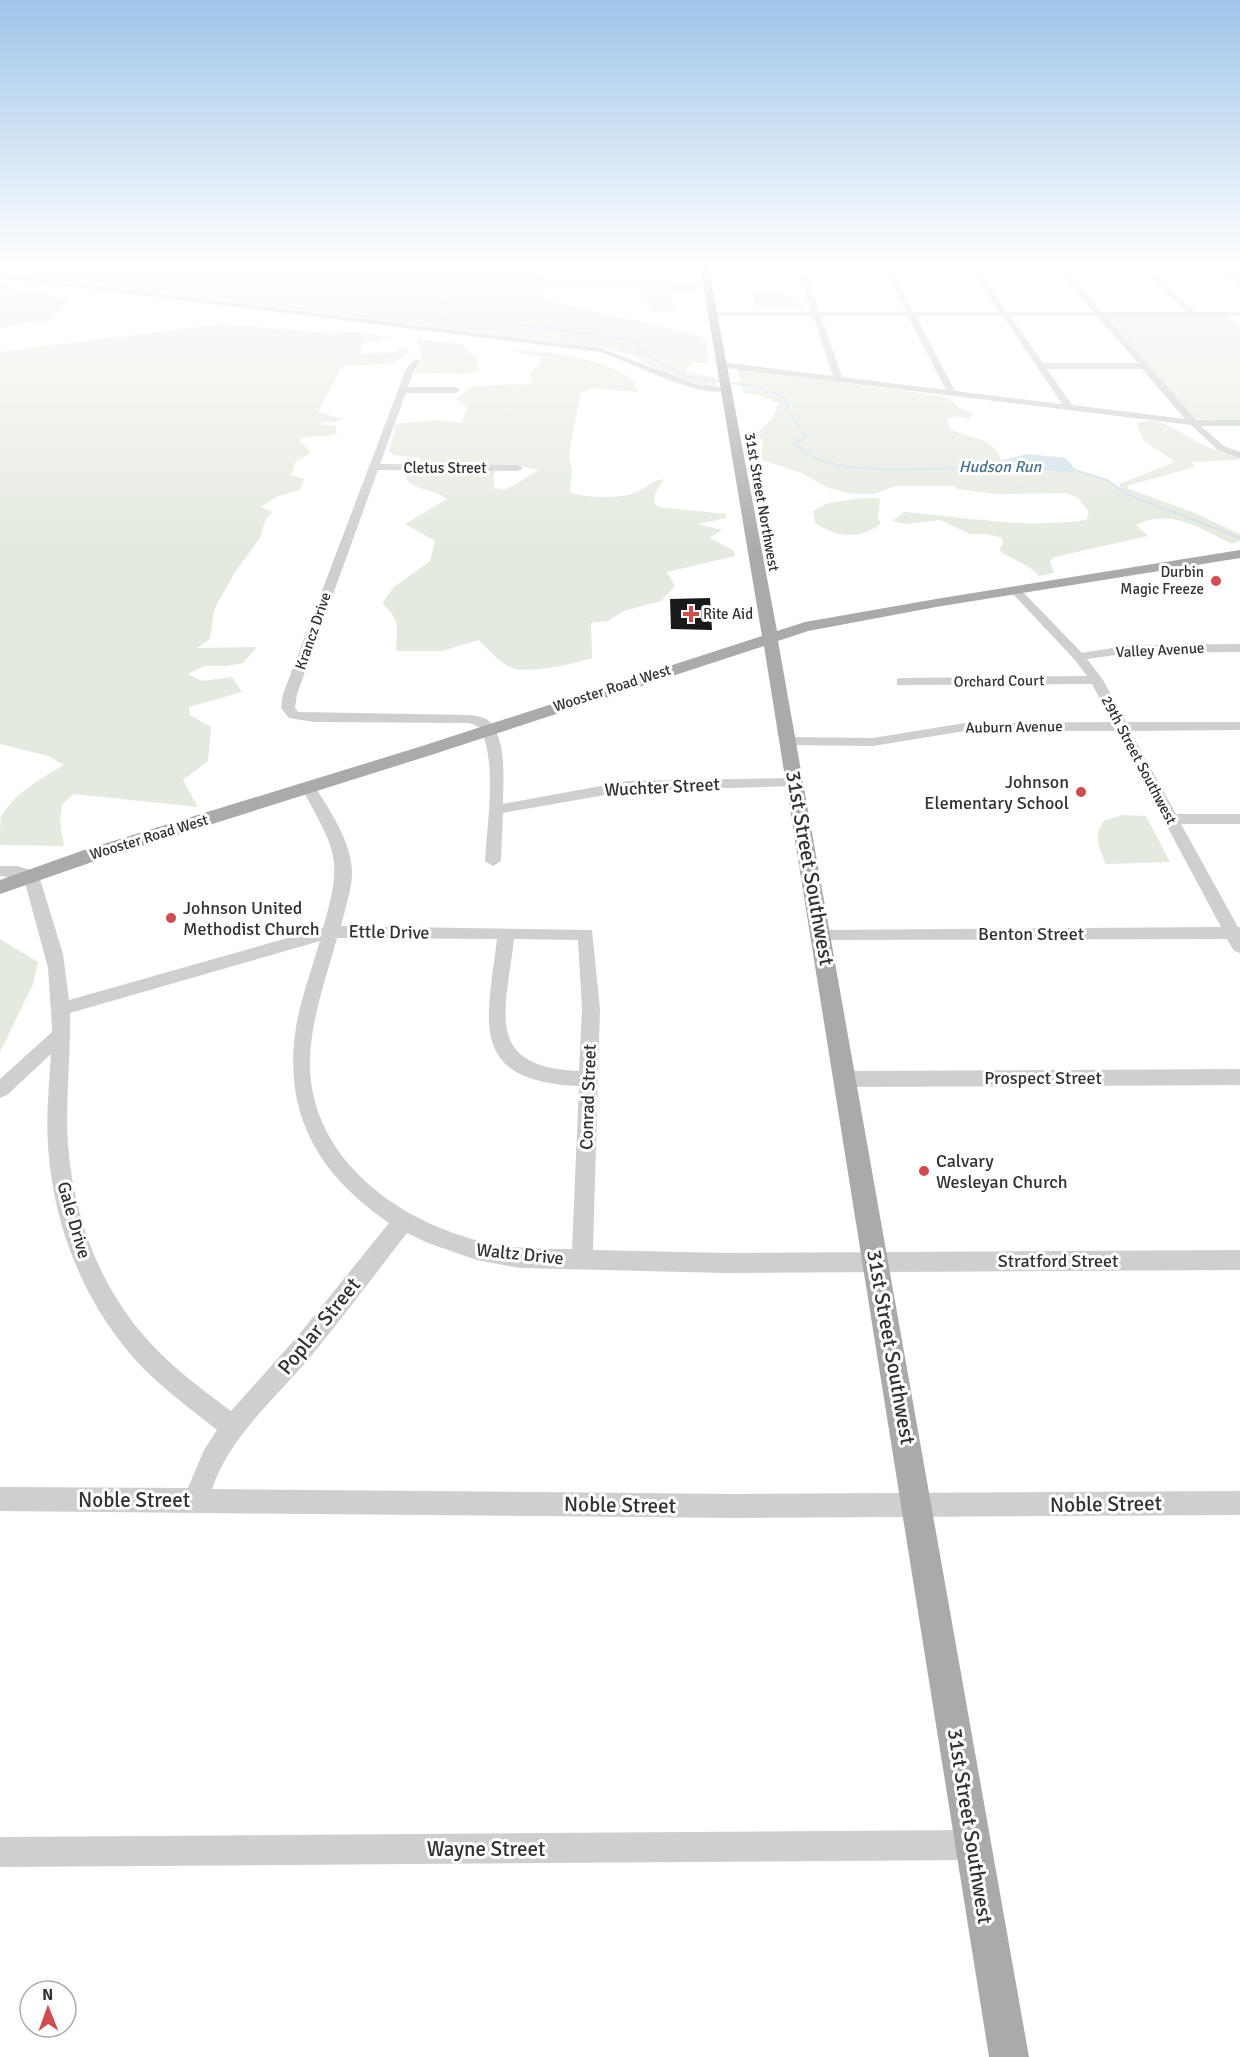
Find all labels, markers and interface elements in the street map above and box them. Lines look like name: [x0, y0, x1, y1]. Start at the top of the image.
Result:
street label: 31st Street Northwest: [741, 431, 783, 573]
water label: Hudson Run: [959, 457, 1042, 477]
street label: Cletus Street: [403, 459, 487, 477]
place label: Durbin Magic Freeze: [1120, 563, 1204, 598]
marker: Durbin Magic Freeze: [1209, 574, 1223, 588]
street label: Krancz Drive: [291, 590, 335, 672]
place label: Rite Aid: [703, 605, 753, 623]
marker: Rite Aid: [684, 607, 698, 621]
street label: Valley Avenue: [1115, 639, 1205, 661]
street label: Wooster Road West: [551, 660, 673, 716]
street label: Orchard Court: [954, 671, 1044, 691]
street label: 29th Street Southwest: [1098, 693, 1180, 827]
street label: Auburn Avenue: [965, 717, 1063, 737]
street label: 31st Street Southwest: [780, 768, 840, 968]
place label: Johnson Elementary School: [924, 771, 1069, 814]
street label: Wuchter Street: [604, 773, 720, 801]
marker: Johnson Elementary School: [1074, 785, 1088, 799]
street label: Wooster Road West: [88, 810, 210, 864]
place label: Johnson United Methodist Church: [183, 897, 320, 940]
marker: Johnson United Methodist Church: [164, 911, 178, 925]
street label: Ettle Drive: [348, 920, 430, 944]
street label: Benton Street: [978, 923, 1084, 945]
street label: Conrad Street: [575, 1044, 601, 1150]
street label: Prospect Street: [984, 1067, 1102, 1089]
place label: Calvary Wesleyan Church: [936, 1150, 1068, 1193]
marker: Calvary Wesleyan Church: [917, 1164, 931, 1178]
street label: Gale Drive: [53, 1179, 95, 1261]
street label: Waltz Drive: [475, 1238, 565, 1270]
street label: 31st Street Southwest: [861, 1247, 921, 1447]
street label: Stratford Street: [998, 1250, 1118, 1272]
street label: Poplar Street: [272, 1272, 366, 1380]
street label: Noble Street: [78, 1487, 190, 1513]
street label: Noble Street: [1050, 1490, 1162, 1518]
street label: Noble Street: [564, 1491, 676, 1519]
street label: 31st Street Southwest: [942, 1726, 998, 1926]
street label: Wayne Street: [427, 1836, 545, 1862]
north arrow: [18, 1979, 78, 2039]
text: N: [42, 1985, 53, 2005]

